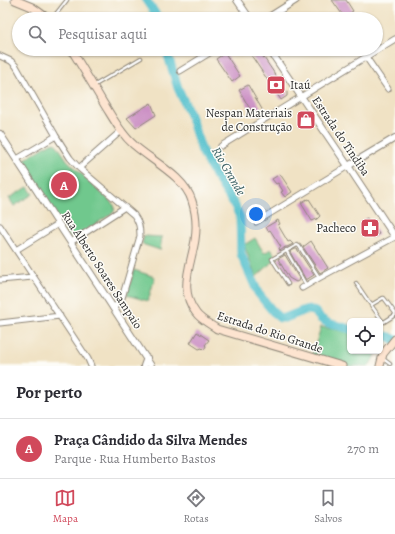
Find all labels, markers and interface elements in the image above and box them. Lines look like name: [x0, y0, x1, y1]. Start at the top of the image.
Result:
search box: [12, 12, 383, 56]
icon: search: [26, 23, 48, 45]
text: Pesquisar aqui: [58, 24, 147, 44]
bank icon: Itaú: [265, 74, 287, 96]
place label: Itaú: [290, 77, 311, 93]
street label: Estrada do Tindiba: [308, 93, 374, 179]
place label: Nespan Materiais de Construção: [206, 105, 292, 135]
shop icon: Nespan Materiais de Construção: [295, 109, 317, 131]
water label: Rio Grande: [208, 143, 250, 199]
pin: A: [51, 170, 77, 200]
your location: [246, 204, 266, 224]
street label: Rua Alberto Soares Sampaio: [58, 208, 146, 332]
pharmacy icon: Pacheco: [359, 217, 381, 239]
place label: Pacheco: [316, 220, 356, 236]
street label: Estrada do Rio Grande: [215, 307, 325, 357]
map controls: [347, 318, 383, 354]
button: locate: [347, 318, 383, 354]
text: Por perto: [16, 381, 82, 404]
text: Praça Cândido da Silva Mendes: [54, 430, 247, 450]
text: A: [25, 440, 33, 457]
text: 270 m: [347, 440, 379, 457]
text: Parque · Rua Humberto Bastos: [54, 450, 216, 467]
tab: Mapa: [53, 487, 78, 526]
tab: Rotas: [184, 487, 209, 526]
tab: Salvos: [314, 487, 342, 526]

